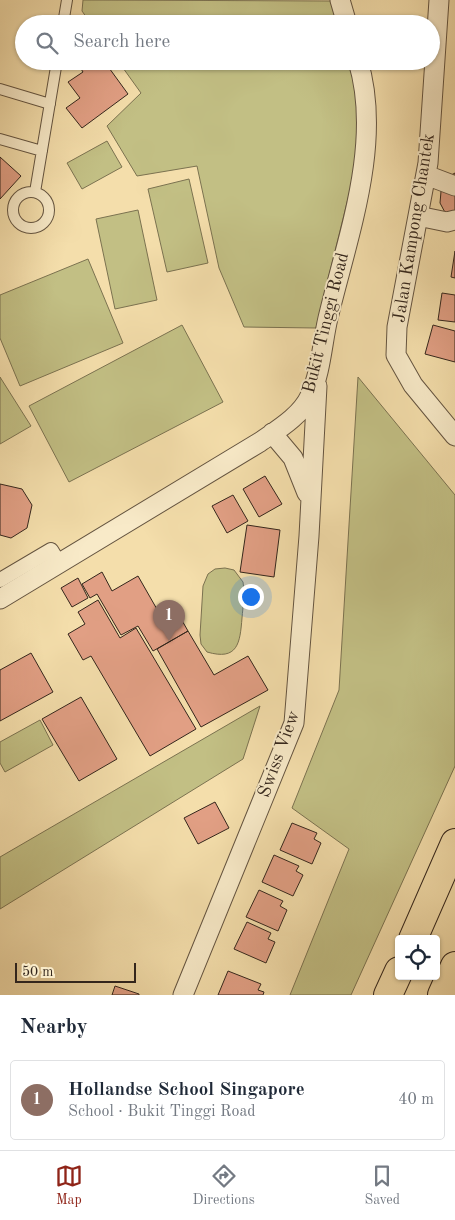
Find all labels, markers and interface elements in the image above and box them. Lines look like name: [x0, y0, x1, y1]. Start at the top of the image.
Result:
search box: [15, 15, 440, 70]
icon: search: [33, 29, 61, 57]
text: Search here: [73, 33, 170, 52]
street label: Jalan Kampong Chantek: [390, 132, 438, 324]
street label: Bukit Tinggi Road: [300, 251, 352, 395]
your location: [238, 584, 264, 610]
pin: 1: [153, 600, 185, 641]
street label: Swiss View: [255, 708, 303, 800]
map controls: [395, 935, 440, 980]
button: locate: [395, 935, 440, 980]
scale bar: [15, 960, 136, 983]
text: 50 m: [22, 965, 53, 979]
text: Nearby: [20, 1017, 88, 1038]
text: Hollandse School Singapore: [68, 1081, 305, 1100]
text: 1: [32, 1092, 42, 1108]
text: 40 m: [398, 1092, 434, 1108]
text: School · Bukit Tinggi Road: [68, 1104, 256, 1120]
tab: Map: [55, 1162, 83, 1209]
tab: Directions: [193, 1162, 255, 1209]
tab: Saved: [364, 1162, 400, 1209]

